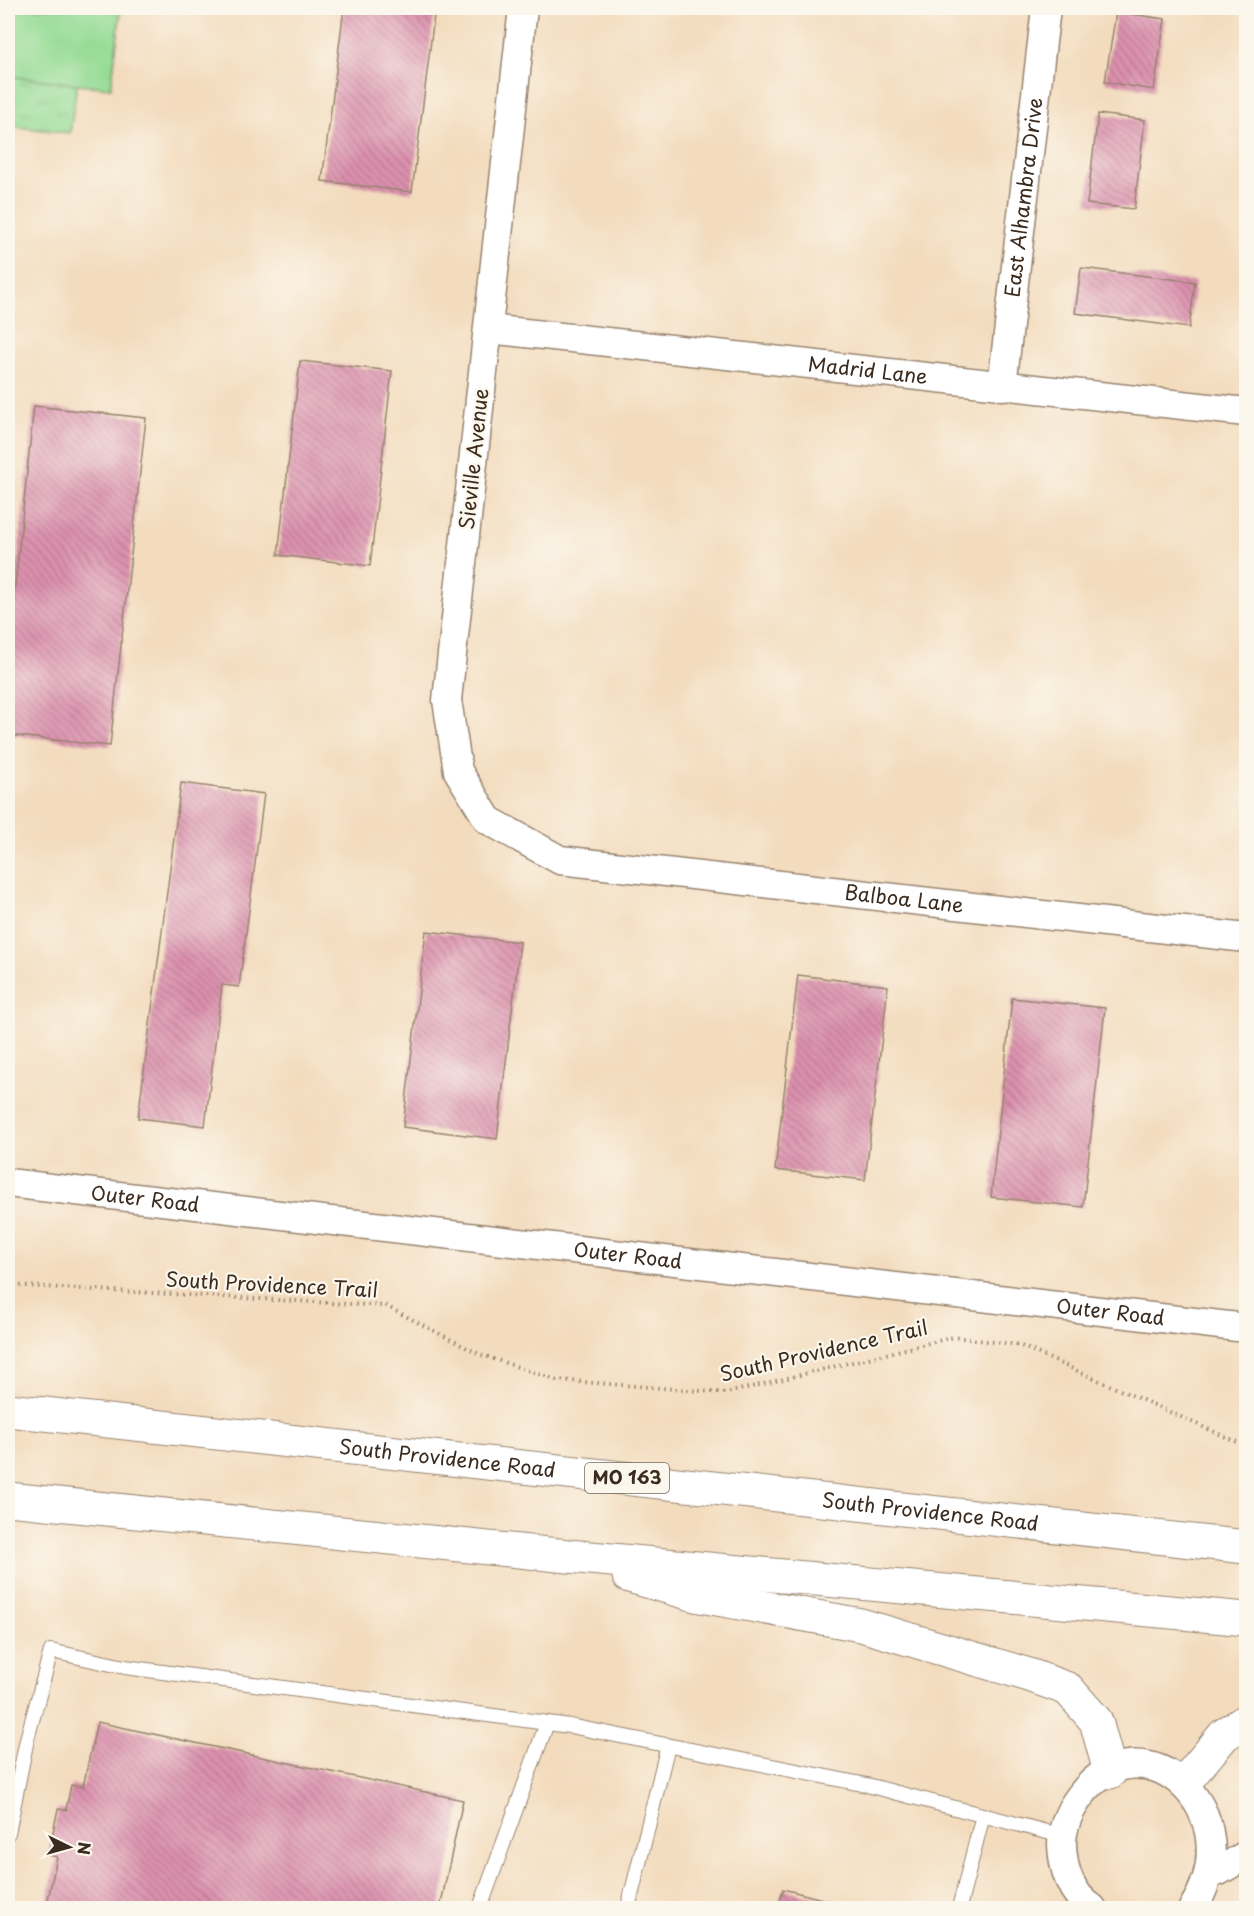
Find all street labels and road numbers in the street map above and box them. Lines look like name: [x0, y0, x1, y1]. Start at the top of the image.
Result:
street label: East Alhambra Drive: [996, 96, 1050, 299]
street label: Madrid Lane: [806, 348, 929, 391]
street label: Sieville Avenue: [451, 387, 495, 531]
street label: Balboa Lane: [843, 876, 965, 920]
street label: Outer Road: [89, 1177, 201, 1219]
street label: Outer Road: [572, 1233, 684, 1276]
street label: South Providence Trail: [165, 1263, 379, 1305]
street label: Outer Road: [1055, 1290, 1166, 1332]
street label: South Providence Trail: [717, 1312, 931, 1389]
street label: South Providence Road: [338, 1431, 557, 1484]
road number: MO 163: [585, 1463, 669, 1493]
street label: South Providence Road: [821, 1484, 1040, 1538]

